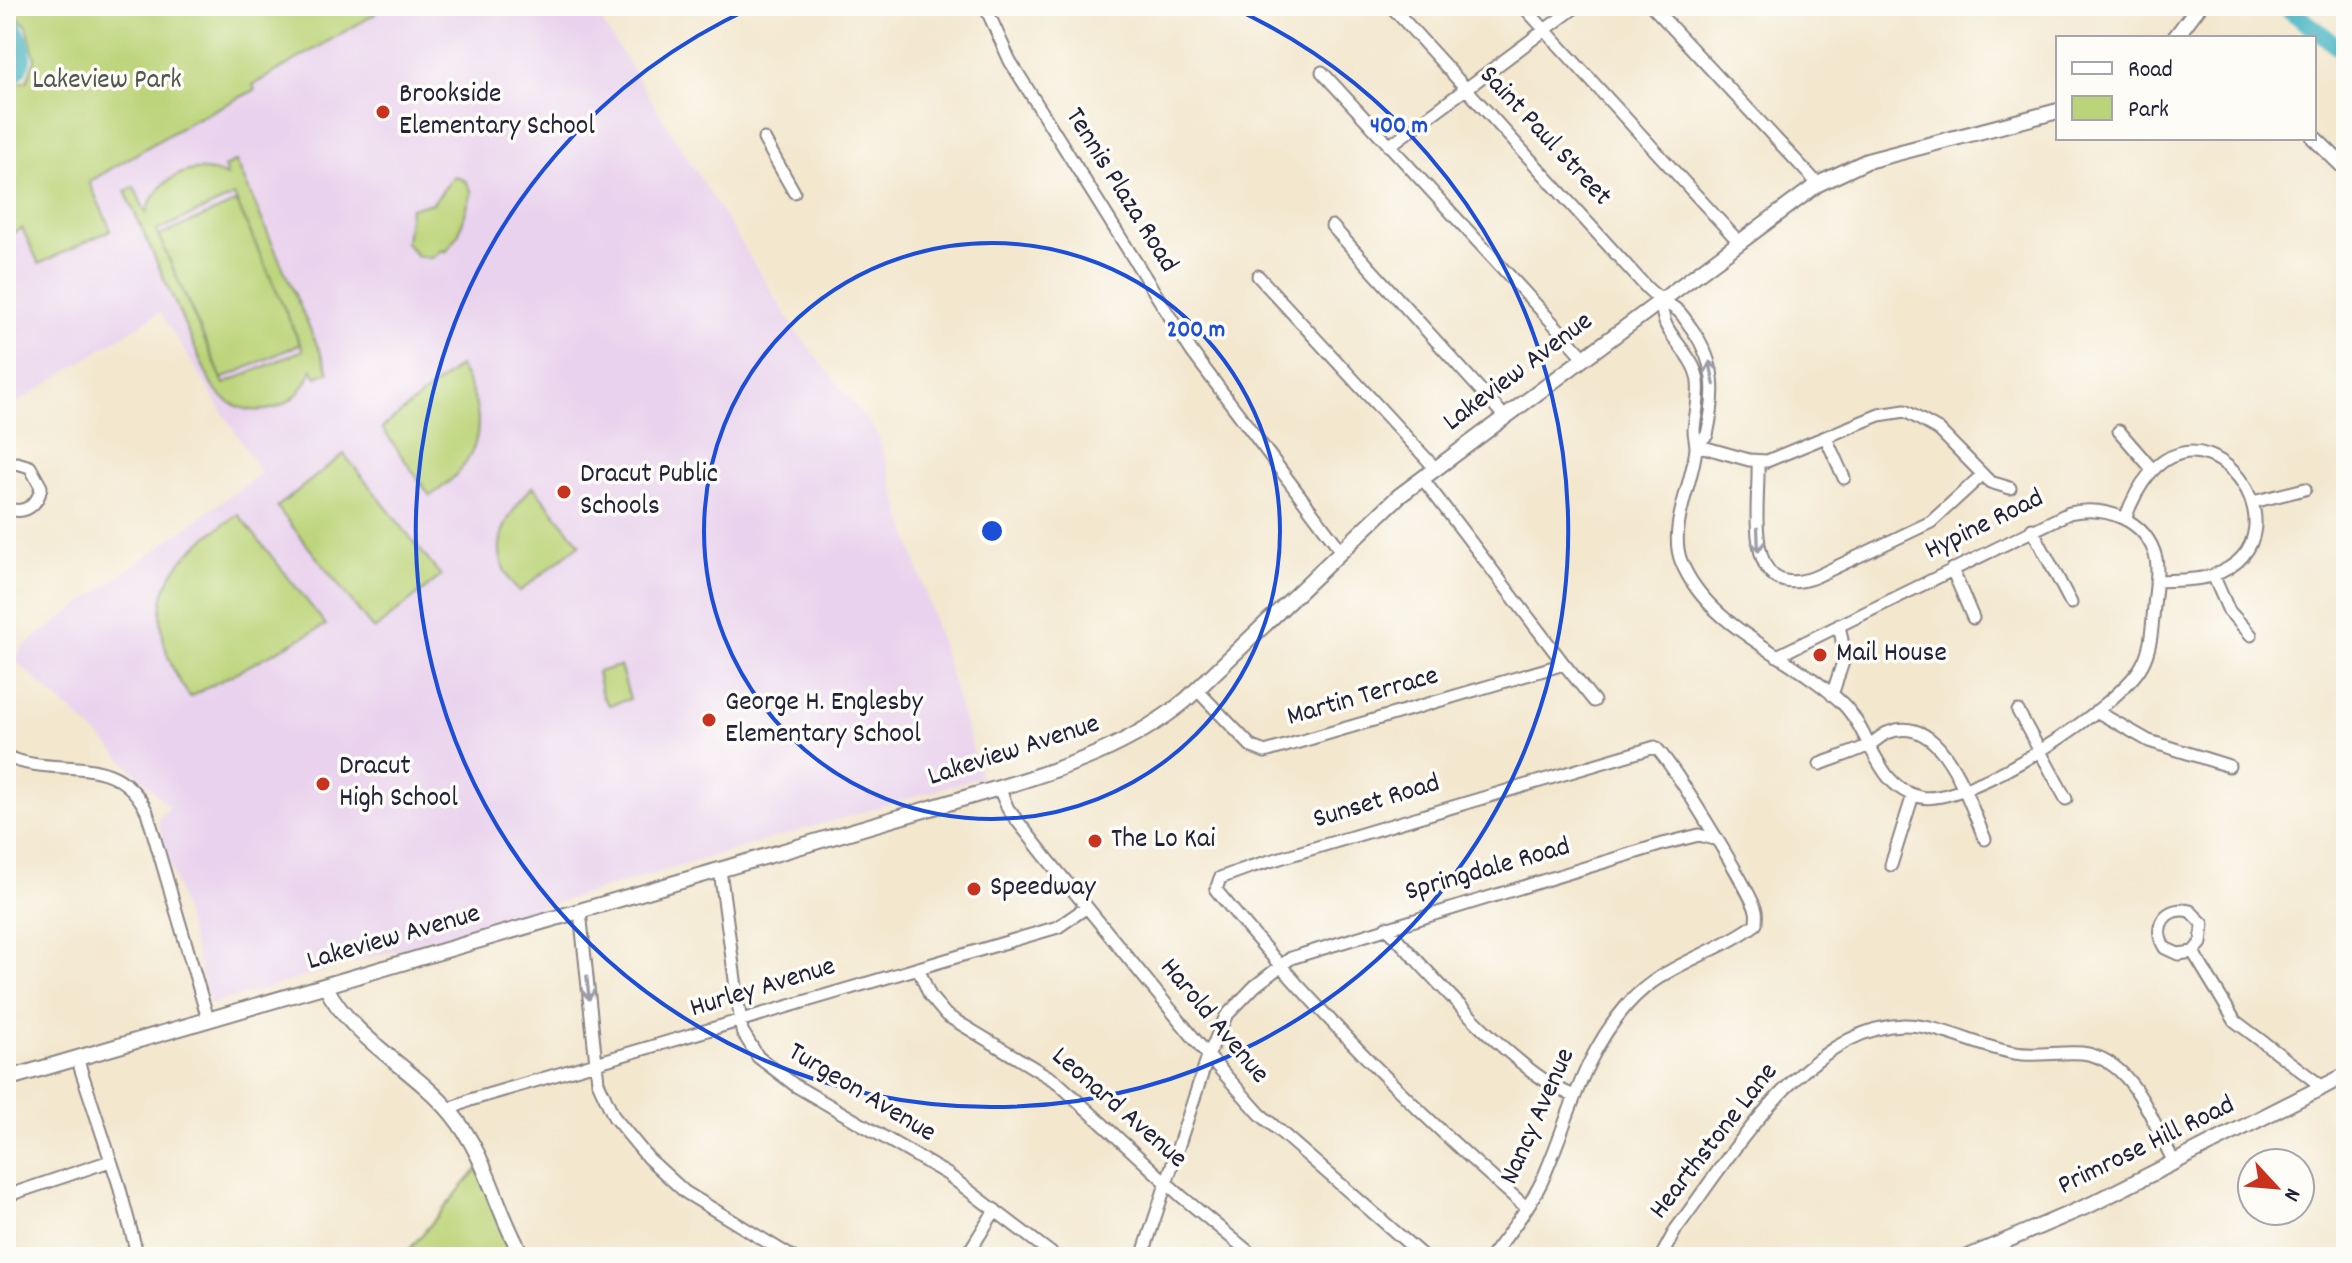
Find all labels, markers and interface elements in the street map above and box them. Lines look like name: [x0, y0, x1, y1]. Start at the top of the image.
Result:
legend: [2056, 36, 2316, 140]
text: Road: [2128, 54, 2173, 88]
street label: Saint Paul Street: [1468, 58, 1620, 216]
park label: Lakeview Park: [32, 62, 182, 102]
place label: Brookside Elementary School: [399, 76, 595, 148]
text: Park: [2128, 94, 2169, 128]
street label: Tennis Plaza Road: [1053, 101, 1187, 281]
marker: Brookside Elementary School: [374, 103, 392, 121]
text: 400 m: [1370, 110, 1428, 144]
street label: Lakeview Avenue: [1436, 303, 1602, 443]
text: 200 m: [1167, 314, 1225, 348]
one-way arrow: [1704, 361, 1719, 387]
place label: Dracut Public Schools: [580, 456, 718, 528]
street label: Hypine Road: [1919, 480, 2051, 572]
marker: Dracut Public Schools: [555, 483, 573, 501]
centre of rings: [978, 517, 1006, 545]
one-way arrow: [1750, 526, 1766, 553]
place label: Mail House: [1836, 635, 1947, 675]
marker: Mail House: [1811, 646, 1829, 664]
street label: Martin Terrace: [1283, 657, 1443, 739]
place label: George H. Englesby Elementary School: [725, 684, 924, 756]
street label: Lakeview Avenue: [923, 705, 1105, 799]
marker: George H. Englesby Elementary School: [700, 711, 718, 729]
place label: Dracut High School: [339, 748, 458, 820]
street label: Sunset Road: [1309, 765, 1445, 841]
marker: Dracut High School: [314, 775, 332, 793]
place label: The Lo Kai: [1111, 821, 1215, 861]
street label: Springdale Road: [1401, 828, 1575, 914]
marker: The Lo Kai: [1086, 832, 1104, 850]
place label: Speedway: [990, 869, 1096, 909]
marker: Speedway: [965, 880, 983, 898]
street label: Lakeview Avenue: [303, 895, 485, 983]
street label: Hurley Avenue: [685, 948, 841, 1030]
street label: Harold Avenue: [1148, 950, 1278, 1094]
one-way arrow: [581, 974, 596, 1000]
street label: Turgeon Avenue: [779, 1034, 943, 1154]
street label: Leonard Avenue: [1041, 1039, 1195, 1179]
street label: Nancy Avenue: [1491, 1042, 1587, 1192]
street label: Hearthstone Lane: [1641, 1055, 1789, 1229]
street label: Primrose Hill Road: [2052, 1087, 2242, 1207]
north arrow: [2236, 1147, 2316, 1227]
text: N: [2274, 1183, 2307, 1206]

